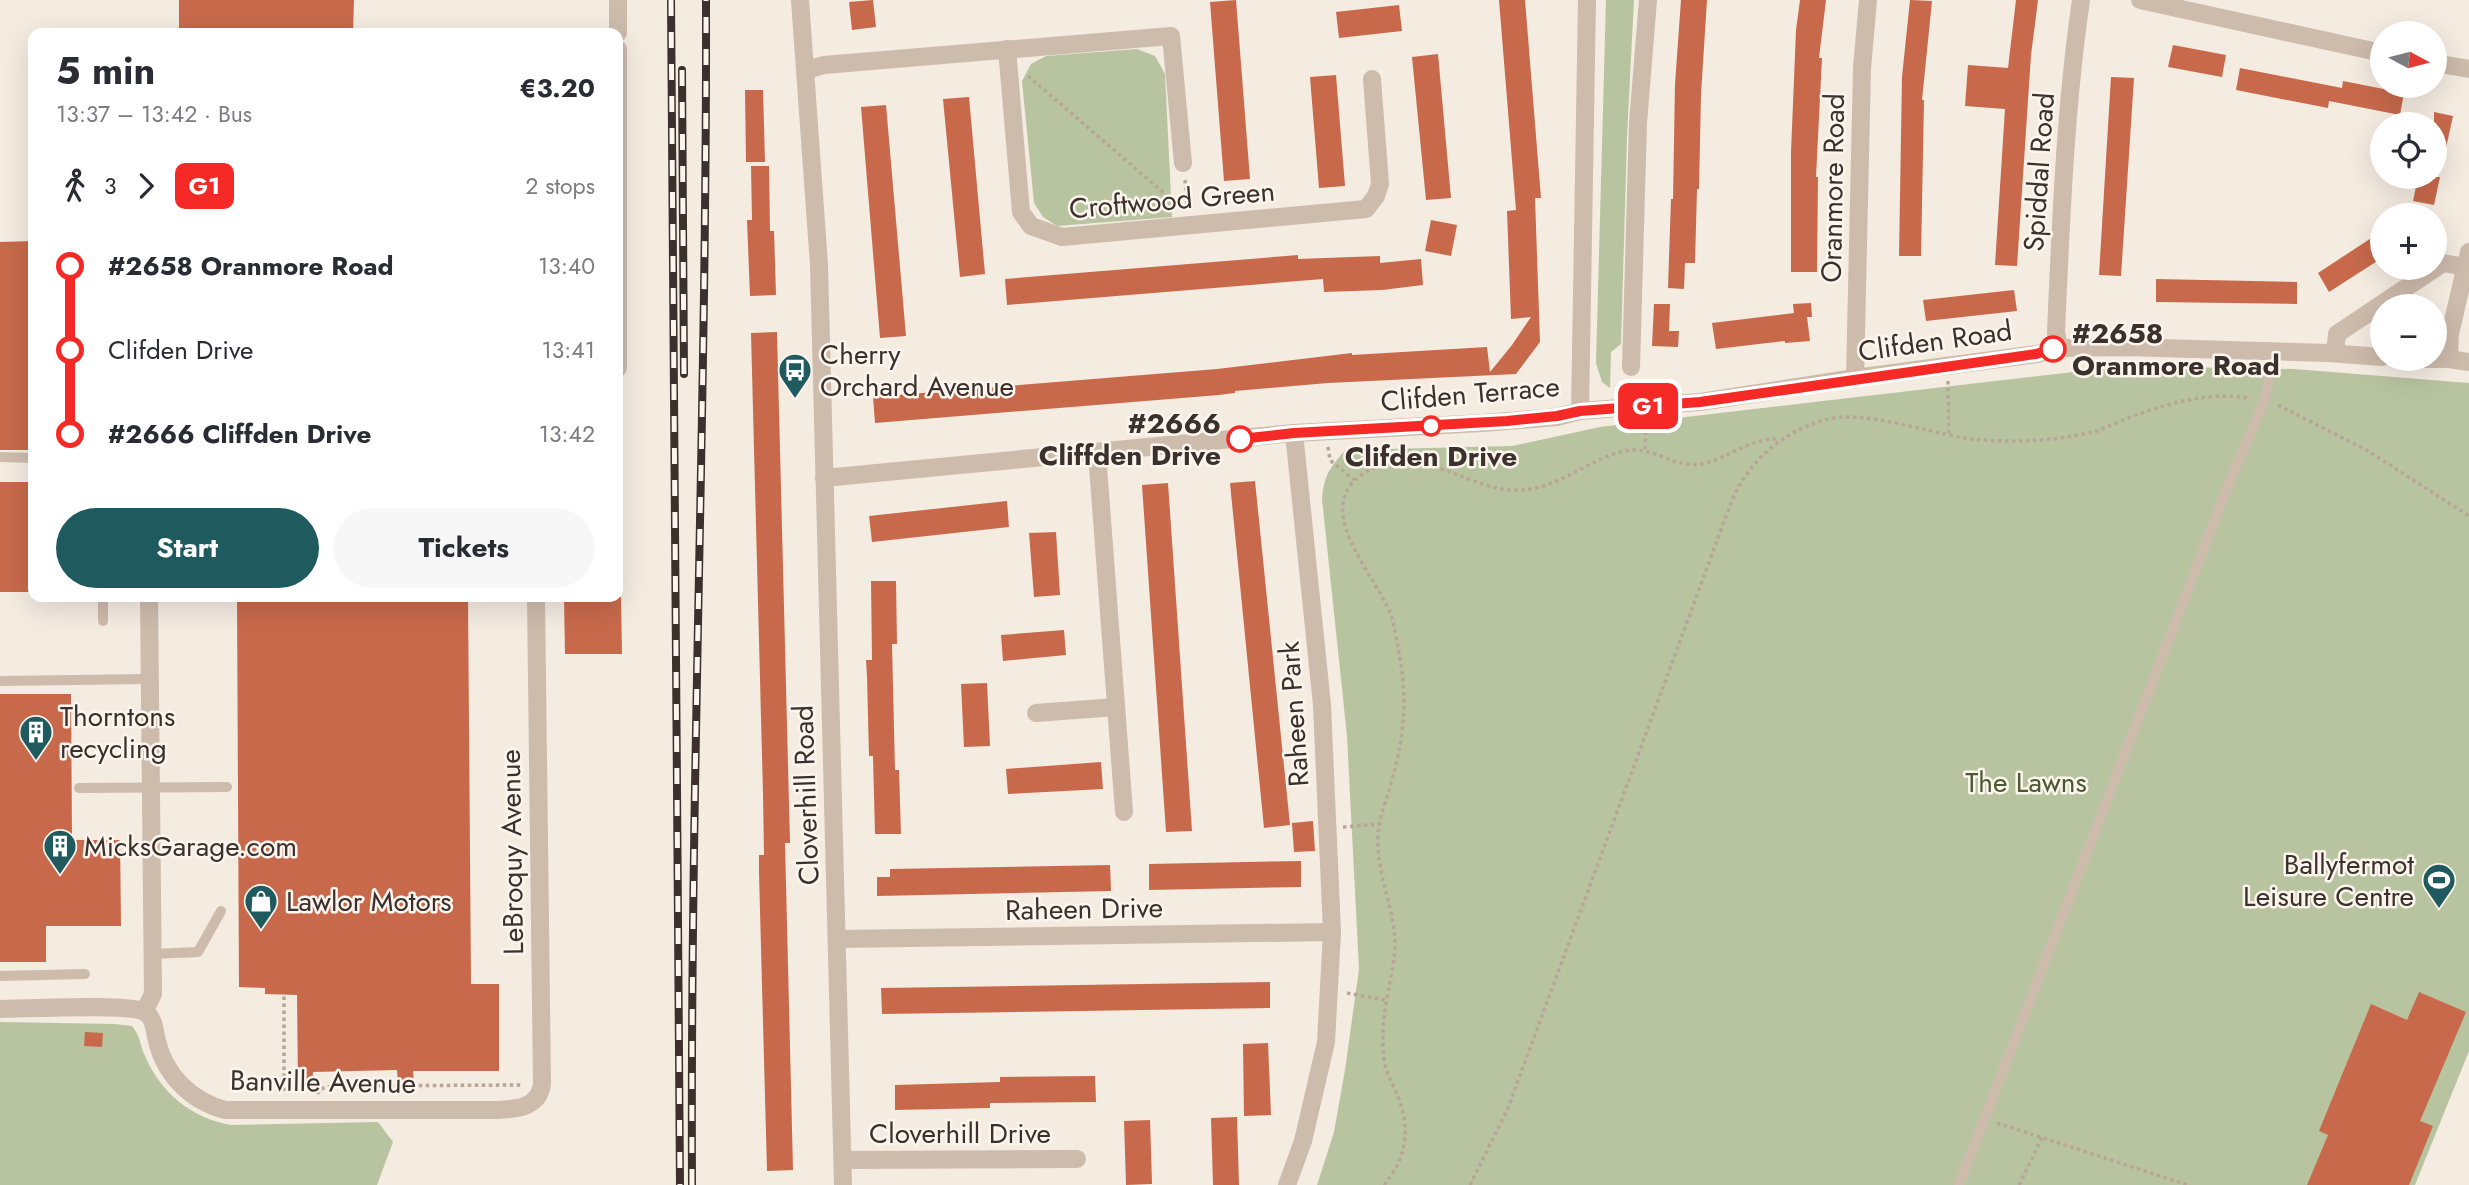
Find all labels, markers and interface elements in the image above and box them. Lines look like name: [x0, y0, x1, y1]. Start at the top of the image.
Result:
north arrow: [2370, 21, 2446, 98]
map controls: [2370, 21, 2447, 371]
text: 5 min: [56, 43, 155, 98]
text: €3.20: [520, 69, 595, 107]
street label: Spiddal Road: [2013, 91, 2065, 253]
street label: Oranmore Road: [1811, 93, 1855, 283]
text: 13:37 – 13:42 · Bus: [56, 97, 252, 131]
button: locate: [2370, 112, 2447, 189]
icon: walk: [56, 167, 94, 205]
icon: forward: [127, 167, 165, 205]
text: G1: [189, 168, 220, 203]
text: 3: [104, 169, 117, 203]
text: 2 stops: [525, 169, 595, 203]
street label: Croftwood Green: [1067, 171, 1277, 229]
button: +: [2370, 203, 2447, 280]
text: #2658 Oranmore Road: [108, 247, 394, 285]
text: 13:40: [538, 249, 595, 283]
button: −: [2370, 294, 2447, 371]
street label: Clifden Road: [1856, 310, 2014, 372]
place label: #2658 Oranmore Road: [2072, 313, 2280, 386]
text: Clifden Drive: [108, 331, 253, 369]
text: 13:41: [541, 333, 595, 367]
place label: Cherry Orchard Avenue: [820, 334, 1014, 407]
marker: #2658 Oranmore Road: [2040, 336, 2066, 362]
bus stop icon: Cherry Orchard Avenue: [776, 351, 814, 400]
street label: Clifden Terrace: [1379, 366, 1561, 422]
line badge: G1: [1616, 383, 1680, 429]
text: G1: [1632, 388, 1664, 423]
place label: #2666 Cliffden Drive: [1039, 403, 1221, 476]
text: #2666 Cliffden Drive: [108, 415, 372, 453]
marker: Clifden Drive: [1421, 416, 1441, 436]
text: 13:42: [539, 417, 595, 451]
marker: #2666 Cliffden Drive: [1227, 426, 1253, 452]
place label: Clifden Drive: [1345, 436, 1517, 477]
button: Start: [56, 508, 319, 588]
button: Tickets: [333, 508, 595, 588]
street label: Raheen Park: [1268, 639, 1320, 788]
place label: Thorntons recycling: [60, 696, 175, 769]
street label: Cloverhill Road: [782, 704, 830, 886]
building icon: Thorntons recycling: [17, 713, 55, 762]
street label: LeBroquy Avenue: [490, 749, 534, 955]
park label: The Lawns: [1965, 762, 2087, 803]
place label: MicksGarage.com: [84, 826, 297, 867]
building icon: MicksGarage.com: [41, 827, 79, 876]
place label: Ballyfermot Leisure Centre: [2243, 844, 2414, 917]
sports icon: Ballyfermot Leisure Centre: [2420, 861, 2458, 910]
place label: Lawlor Motors: [286, 881, 452, 922]
shop icon: Lawlor Motors: [242, 882, 280, 931]
street label: Raheen Drive: [1005, 887, 1163, 931]
street label: Banville Avenue: [230, 1060, 416, 1104]
street label: Cloverhill Drive: [869, 1113, 1051, 1154]

